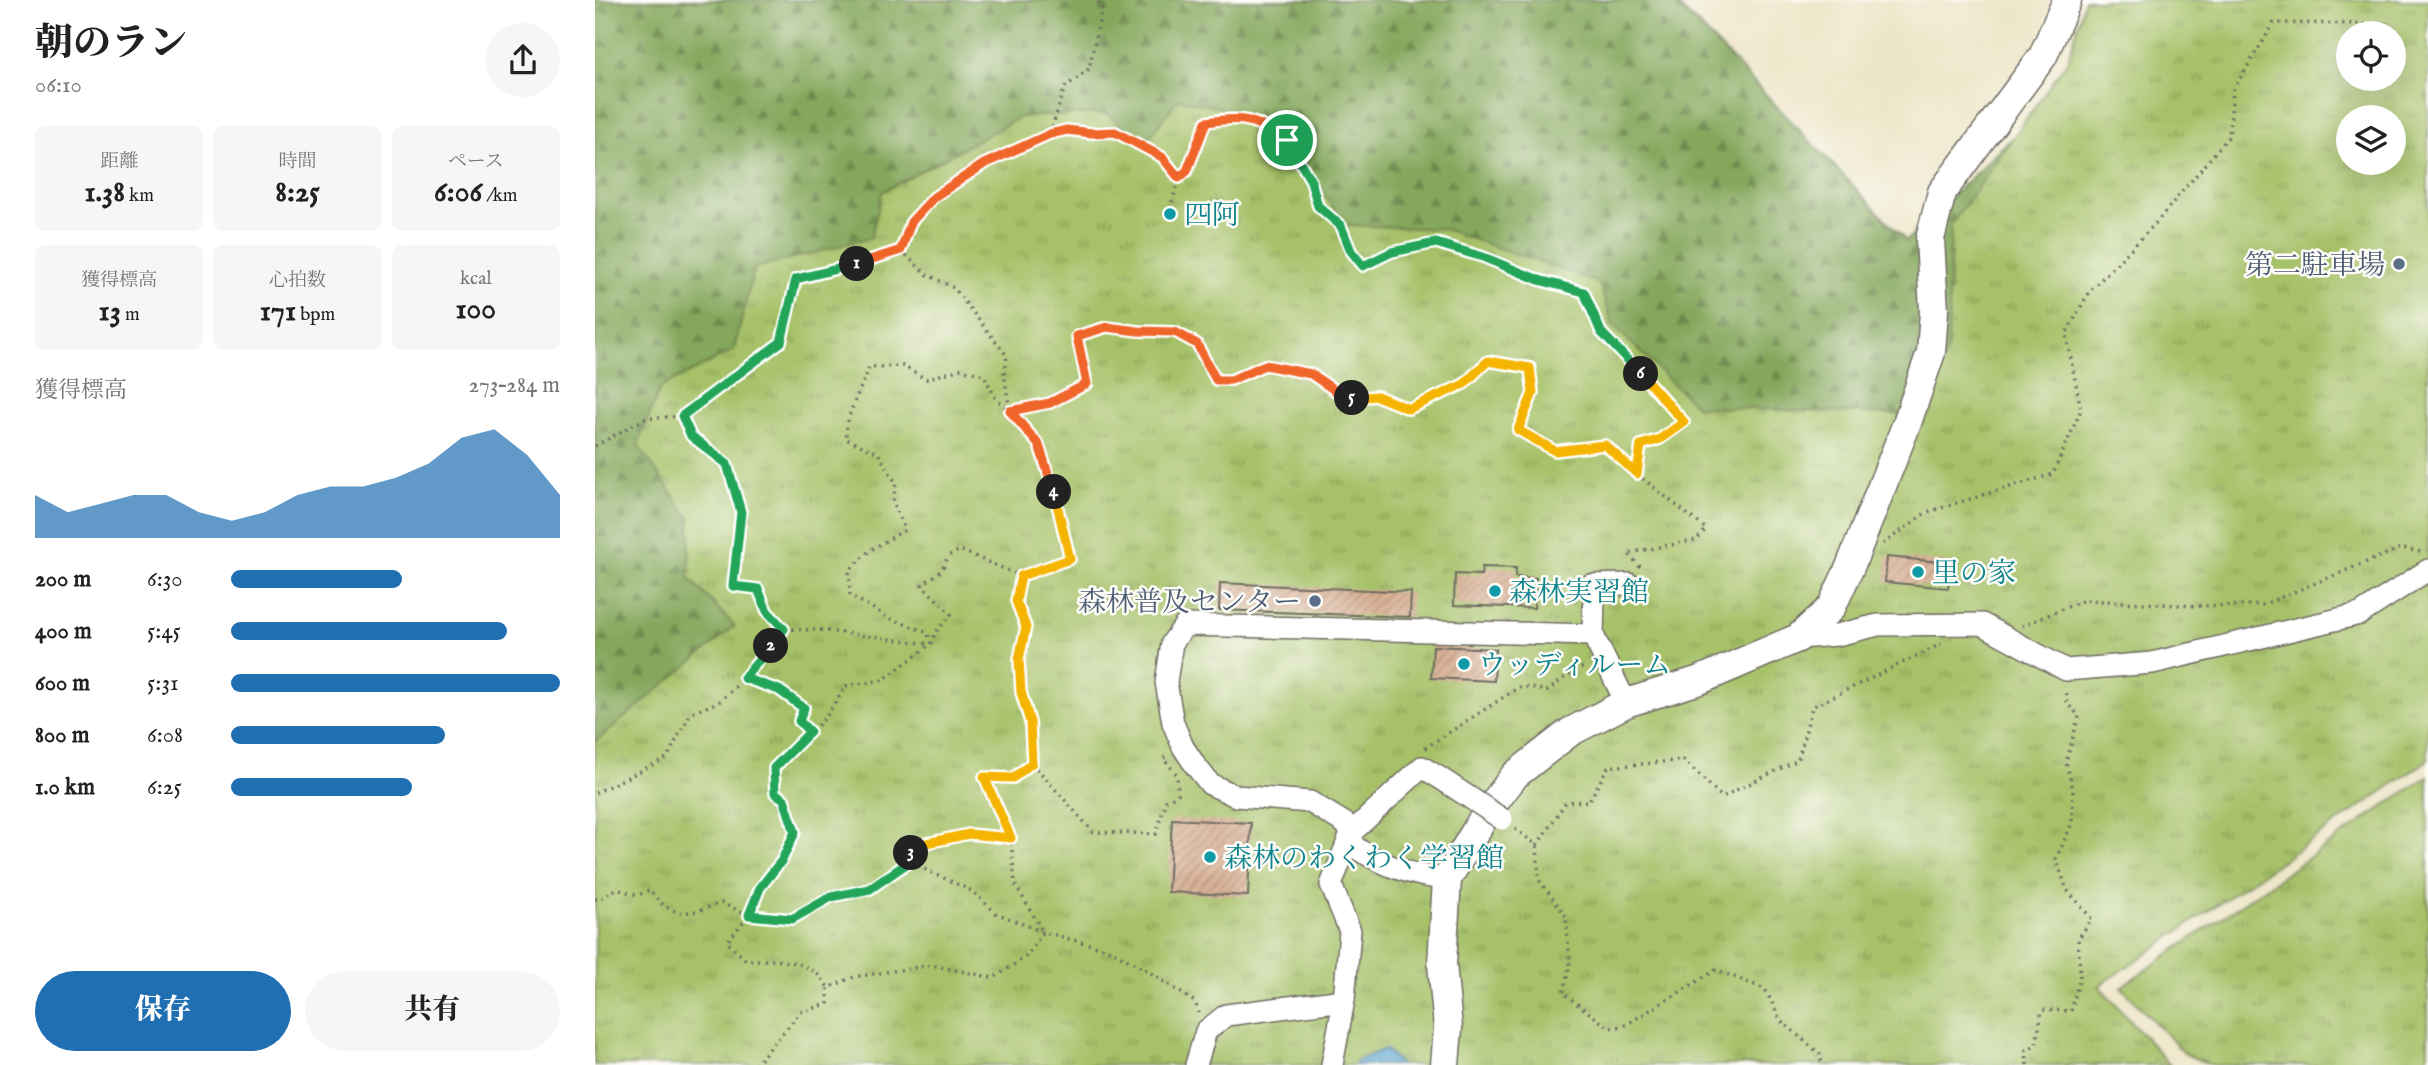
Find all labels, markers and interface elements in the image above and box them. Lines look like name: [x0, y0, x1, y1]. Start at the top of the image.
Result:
text: 朝のラン: [35, 21, 187, 69]
map controls: [2336, 21, 2406, 175]
button: locate: [2336, 21, 2406, 91]
button: share: [486, 23, 560, 97]
text: 06:10: [35, 71, 82, 100]
button: layers: [2336, 105, 2406, 175]
pin: [1257, 110, 1317, 170]
icon: arrive: [1268, 121, 1306, 159]
text: 距離: [100, 150, 138, 174]
text: 時間: [278, 150, 317, 174]
text: ペース: [448, 150, 504, 174]
text: 1.38: [84, 174, 125, 212]
text: 8:25: [275, 174, 320, 212]
text: 6:06: [434, 174, 482, 212]
text: km: [125, 184, 154, 208]
text: /km: [482, 184, 518, 208]
place label: 四阿: [1184, 199, 1240, 234]
marker: 四阿: [1162, 206, 1178, 222]
pin: 1: [839, 246, 875, 282]
place label: 第二駐車場: [2245, 249, 2385, 284]
text: 1: [853, 251, 860, 275]
marker: 第二駐車場: [2391, 256, 2407, 272]
text: kcal: [460, 267, 492, 291]
text: 獲得標高: [81, 269, 157, 293]
text: 心拍数: [269, 269, 326, 293]
text: 100: [456, 291, 496, 329]
text: 13: [99, 293, 121, 331]
text: 171: [260, 293, 296, 331]
text: m: [121, 303, 140, 327]
text: bpm: [296, 303, 335, 327]
pin: 6: [1623, 356, 1659, 392]
text: 6: [1636, 361, 1645, 385]
text: 273–284 m: [469, 371, 560, 400]
text: 獲得標高: [35, 376, 127, 405]
pin: 5: [1335, 380, 1369, 416]
text: 5: [1348, 385, 1355, 409]
pin: 4: [1037, 475, 1071, 510]
text: 4: [1049, 479, 1058, 503]
place label: 里の家: [1932, 557, 2016, 592]
marker: 里の家: [1910, 564, 1926, 580]
text: 200 m: [35, 565, 91, 594]
text: 6:30: [147, 565, 183, 594]
place label: 森林実習館: [1509, 576, 1649, 611]
marker: 森林実習館: [1487, 583, 1503, 599]
place label: 森林普及センター: [1078, 586, 1301, 621]
marker: 森林普及センター: [1307, 593, 1323, 609]
text: 400 m: [35, 617, 92, 646]
text: 5:45: [147, 617, 181, 646]
pin: 2: [753, 628, 789, 664]
text: 2: [766, 633, 775, 657]
place label: ウッディルーム: [1478, 649, 1671, 684]
marker: ウッディルーム: [1456, 656, 1472, 672]
text: 600 m: [35, 669, 90, 698]
text: 5:31: [147, 669, 179, 698]
text: 800 m: [35, 721, 89, 750]
text: 6:08: [147, 721, 183, 750]
text: 1.0 km: [35, 773, 95, 802]
text: 6:25: [147, 773, 182, 802]
pin: 3: [893, 836, 929, 870]
text: 3: [907, 840, 914, 864]
place label: 森林のわくわく学習館: [1224, 842, 1504, 877]
marker: 森林のわくわく学習館: [1202, 849, 1218, 865]
button: 保存: [35, 971, 291, 1051]
button: 共有: [305, 971, 560, 1051]

